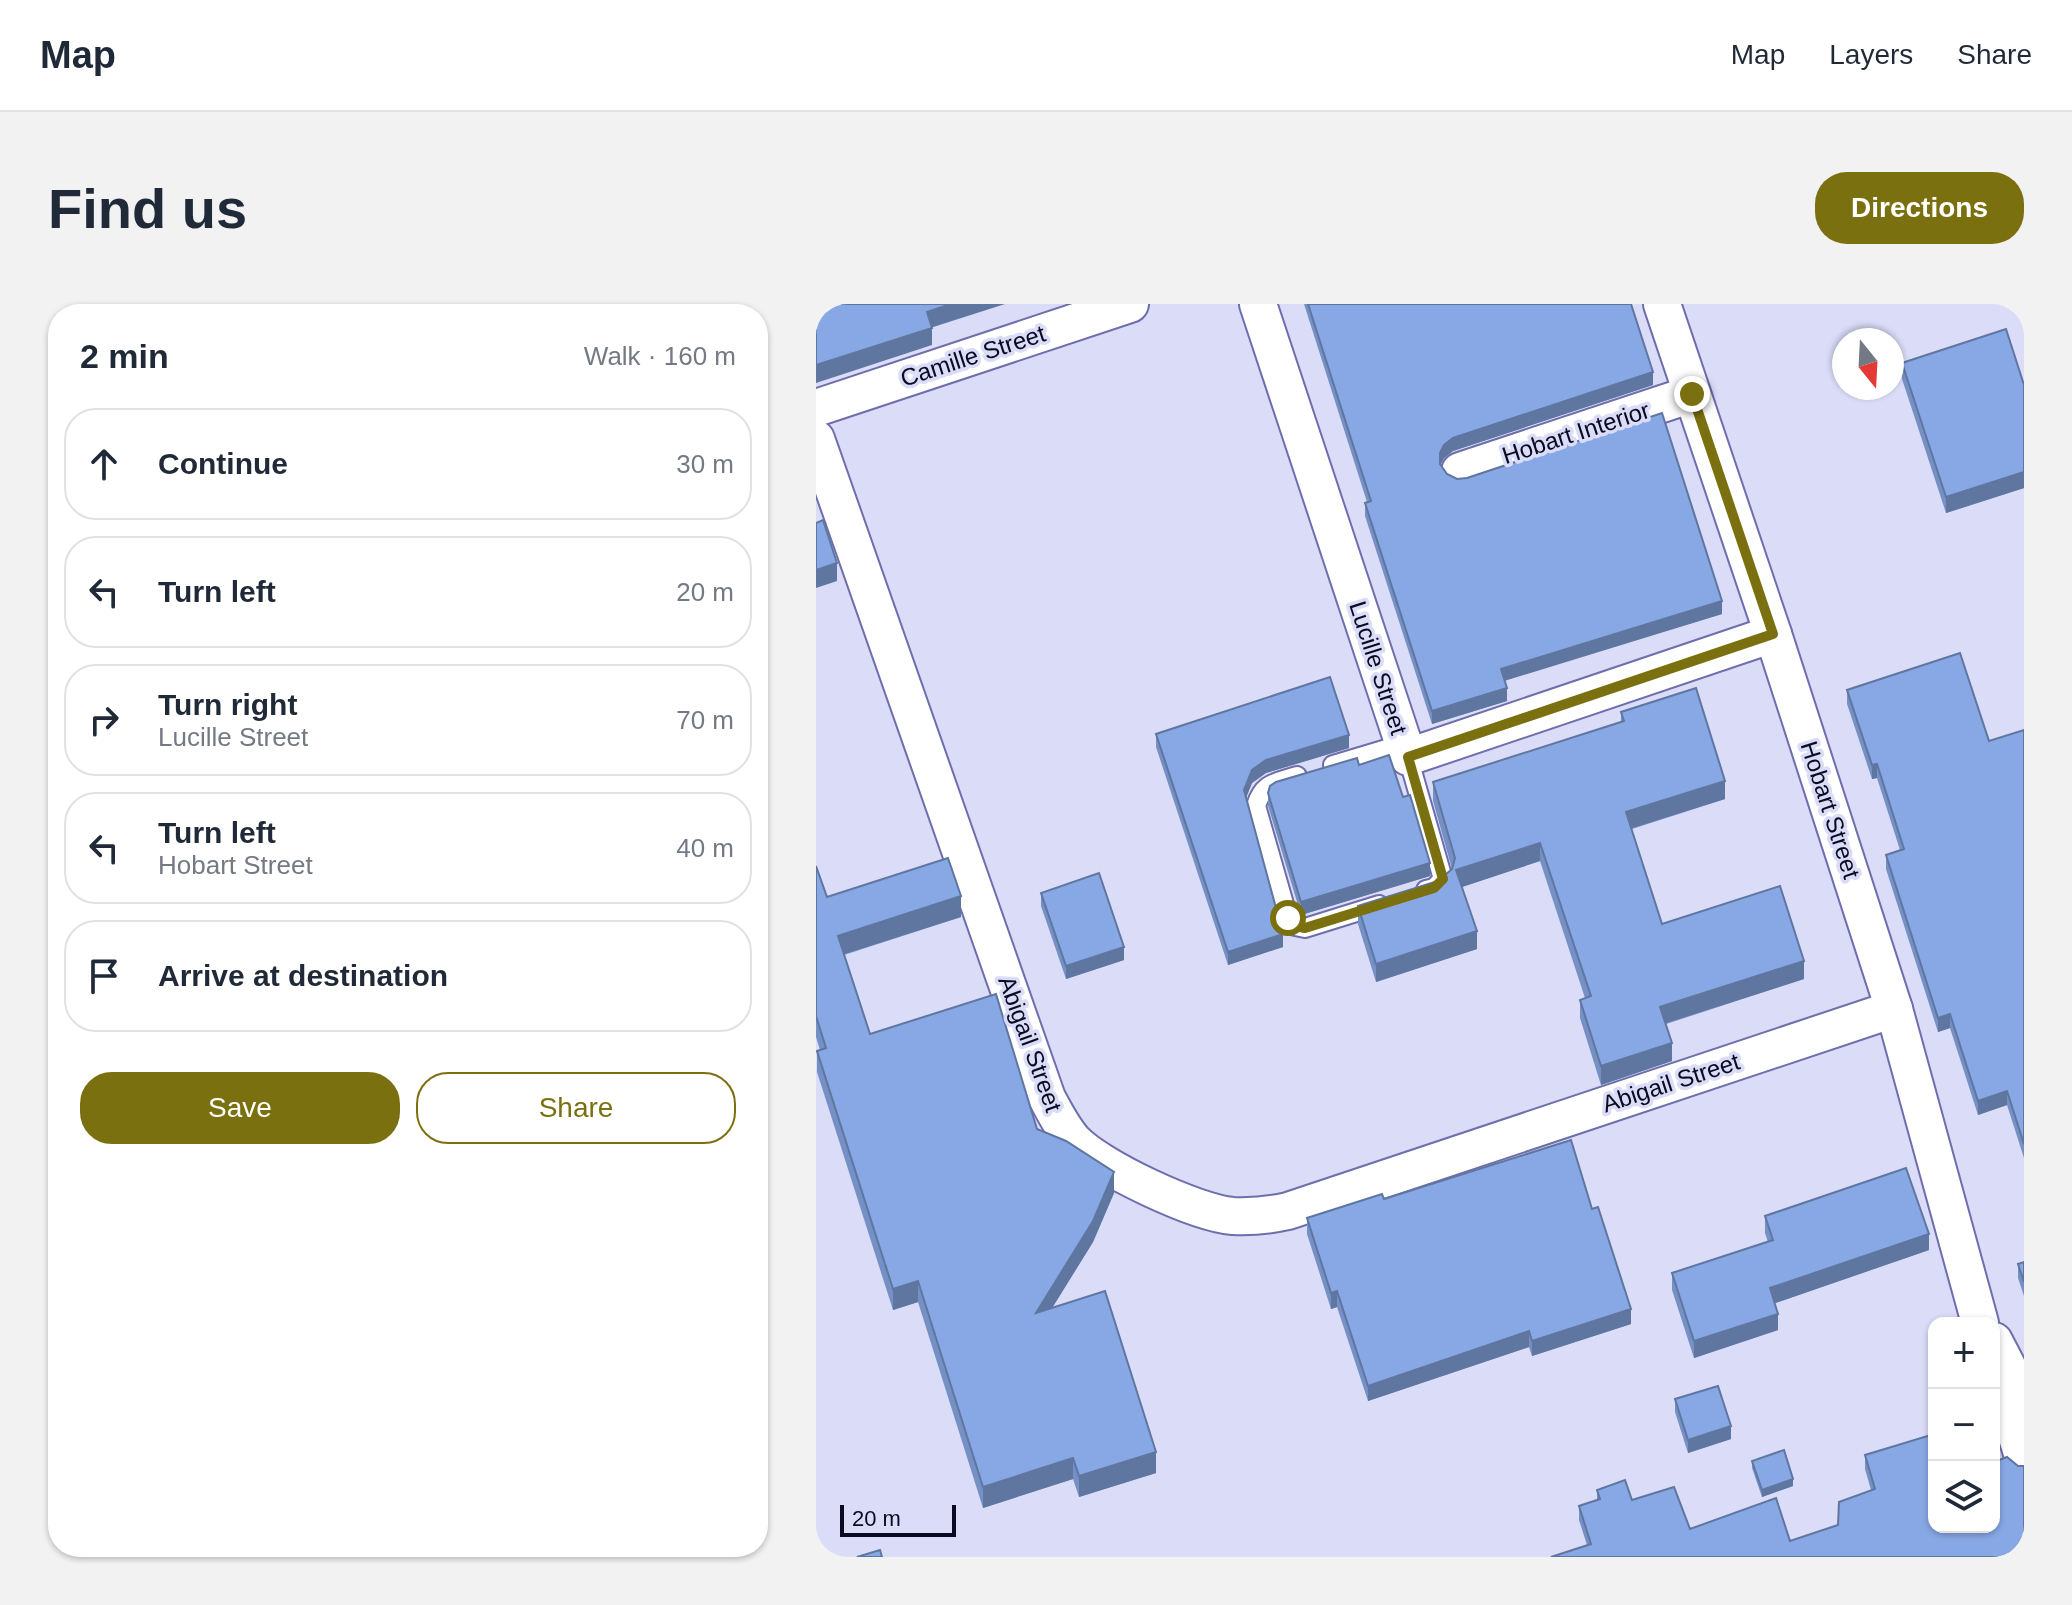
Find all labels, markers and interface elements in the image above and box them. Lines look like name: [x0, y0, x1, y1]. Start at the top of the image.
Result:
text: Map: [40, 34, 116, 76]
text: Map: [1731, 39, 1785, 70]
text: Layers: [1829, 39, 1913, 70]
text: Share: [1957, 39, 2032, 70]
button: Directions: [1815, 172, 2024, 244]
text: Find us: [48, 177, 247, 240]
street label: Camille Street: [897, 319, 1049, 392]
north arrow: [1832, 328, 1904, 400]
text: 2 min: [80, 337, 169, 375]
text: Walk · 160 m: [584, 341, 736, 371]
route end: [1674, 376, 1710, 412]
street label: Hobart Interior: [1499, 396, 1653, 469]
icon: ahead: [82, 442, 126, 486]
text: Continue: [158, 447, 288, 480]
text: 30 m: [676, 449, 734, 479]
icon: left: [82, 570, 126, 614]
text: Turn left: [158, 575, 276, 608]
text: 20 m: [676, 577, 734, 607]
street label: Lucille Street: [1344, 598, 1413, 738]
text: Turn right: [158, 688, 297, 721]
icon: right: [82, 698, 126, 742]
text: 70 m: [676, 705, 734, 735]
text: Lucille Street: [158, 722, 308, 752]
street label: Hobart Street: [1796, 738, 1865, 882]
text: Turn left: [158, 816, 276, 849]
icon: left: [82, 826, 126, 870]
text: 40 m: [676, 833, 734, 863]
text: Hobart Street: [158, 850, 313, 880]
route start: [1270, 900, 1306, 936]
icon: arrive: [82, 954, 126, 998]
text: Arrive at destination: [158, 959, 448, 992]
street label: Abigail Street: [993, 972, 1068, 1116]
street label: Abigail Street: [1599, 1048, 1743, 1117]
button: Save: [80, 1072, 400, 1144]
button: Share: [416, 1072, 736, 1144]
map controls: [1928, 1317, 2000, 1533]
button: +: [1928, 1317, 2000, 1389]
button: −: [1928, 1389, 2000, 1461]
button: layers: [1928, 1461, 2000, 1533]
scale bar: [840, 1501, 956, 1537]
text: 20 m: [852, 1506, 901, 1531]

